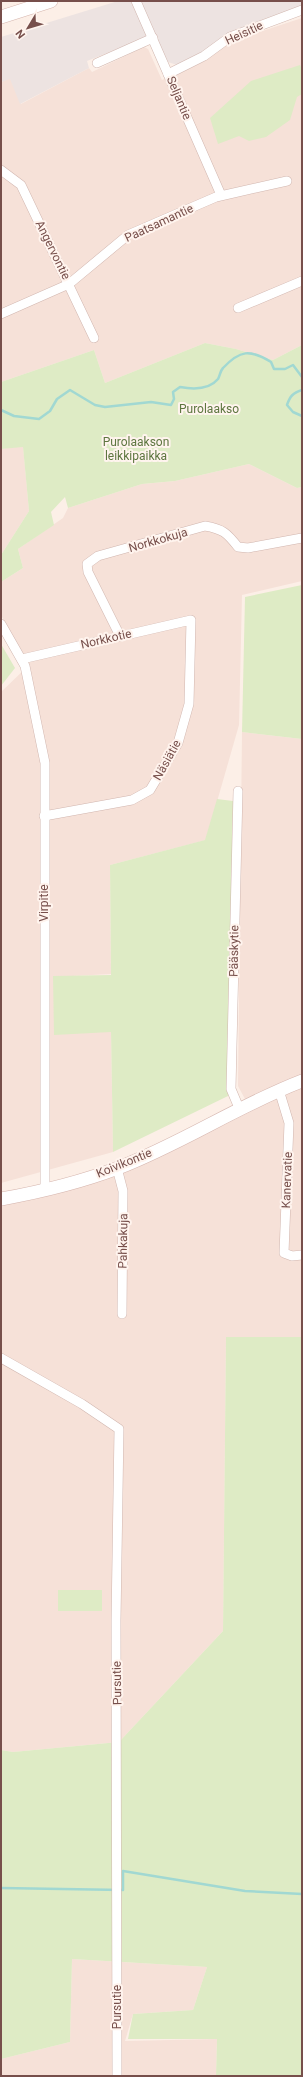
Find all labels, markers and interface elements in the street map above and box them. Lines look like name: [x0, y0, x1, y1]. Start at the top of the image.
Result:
north arrow: [8, 8, 48, 48]
street label: Heisitie: [223, 18, 265, 48]
text: N: [13, 27, 28, 41]
street label: Seljantie: [164, 74, 194, 122]
street label: Paatsamantie: [122, 201, 196, 245]
street label: Angervontie: [33, 218, 73, 282]
park label: Purolaakso: [179, 402, 239, 416]
park label: Purolaakson leikkipaikka: [103, 435, 169, 463]
street label: Norkkokuja: [127, 525, 189, 555]
street label: Norkkotie: [79, 626, 133, 652]
street label: Näsiätie: [150, 737, 184, 783]
street label: Virpitie: [37, 884, 51, 922]
street label: Pääskytie: [227, 925, 241, 977]
street label: Koivikontie: [94, 1146, 154, 1180]
street label: Kanervatie: [279, 1151, 295, 1209]
street label: Pahkakuja: [116, 1213, 130, 1269]
street label: Pursutie: [110, 1661, 124, 1705]
street label: Pursutie: [110, 1985, 124, 2029]

